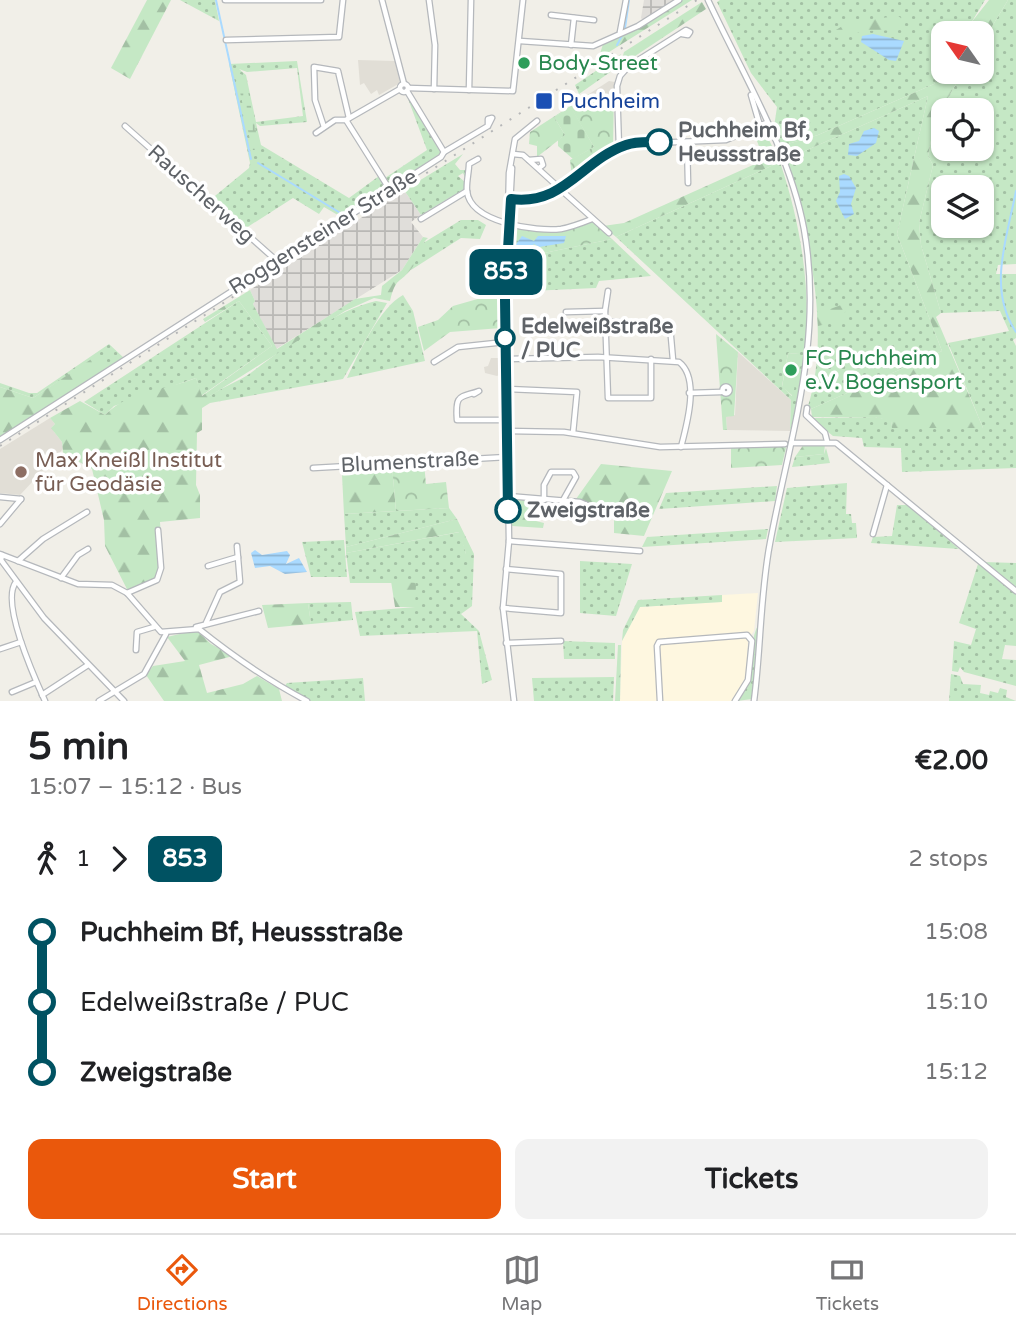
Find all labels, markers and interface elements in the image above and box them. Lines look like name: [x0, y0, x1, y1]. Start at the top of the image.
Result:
north arrow: [931, 21, 994, 84]
map controls: [931, 21, 994, 238]
place label: Body-Street: [538, 51, 658, 76]
marker: Body-Street: [516, 55, 532, 71]
place label: Puchheim: [560, 89, 660, 114]
marker: Puchheim: [534, 91, 554, 111]
button: locate: [931, 98, 994, 161]
place label: Puchheim Bf, Heussstraße: [678, 118, 811, 167]
marker: Puchheim Bf, Heussstraße: [646, 129, 672, 155]
street label: Rauscherweg: [142, 140, 260, 248]
street label: Roggensteiner Straße: [224, 164, 422, 300]
button: layers: [931, 175, 994, 238]
line badge: 853: [466, 249, 546, 295]
text: 853: [483, 257, 529, 286]
place label: Edelweißstraße / PUC: [521, 314, 673, 363]
marker: Edelweißstraße / PUC: [495, 328, 515, 348]
place label: FC Puchheim e.V. Bogensport: [805, 346, 962, 395]
marker: FC Puchheim e.V. Bogensport: [783, 362, 799, 378]
street label: Blumenstraße: [340, 446, 480, 478]
place label: Max Kneißl Institut für Geodäsie: [35, 448, 222, 497]
marker: Max Kneißl Institut für Geodäsie: [13, 464, 29, 480]
marker: Zweigstraße: [495, 497, 521, 523]
place label: Zweigstraße: [527, 498, 650, 523]
text: 5 min: [28, 724, 129, 770]
text: €2.00: [915, 745, 988, 776]
text: 15:07 – 15:12 · Bus: [28, 773, 242, 801]
icon: walk: [28, 840, 66, 878]
icon: forward: [100, 840, 138, 878]
text: 853: [162, 844, 208, 873]
text: 1: [76, 845, 90, 873]
text: 2 stops: [908, 845, 988, 873]
text: Puchheim Bf, Heussstraße: [80, 917, 403, 948]
text: 15:08: [924, 918, 988, 946]
text: Edelweißstraße / PUC: [80, 987, 349, 1018]
text: 15:10: [924, 988, 988, 1016]
text: Zweigstraße: [80, 1057, 232, 1088]
text: 15:12: [924, 1058, 988, 1086]
button: Start: [28, 1139, 501, 1219]
button: Tickets: [515, 1139, 988, 1219]
tab: Directions: [137, 1251, 228, 1315]
tab: Map: [501, 1251, 542, 1315]
tab: Tickets: [816, 1251, 879, 1315]

